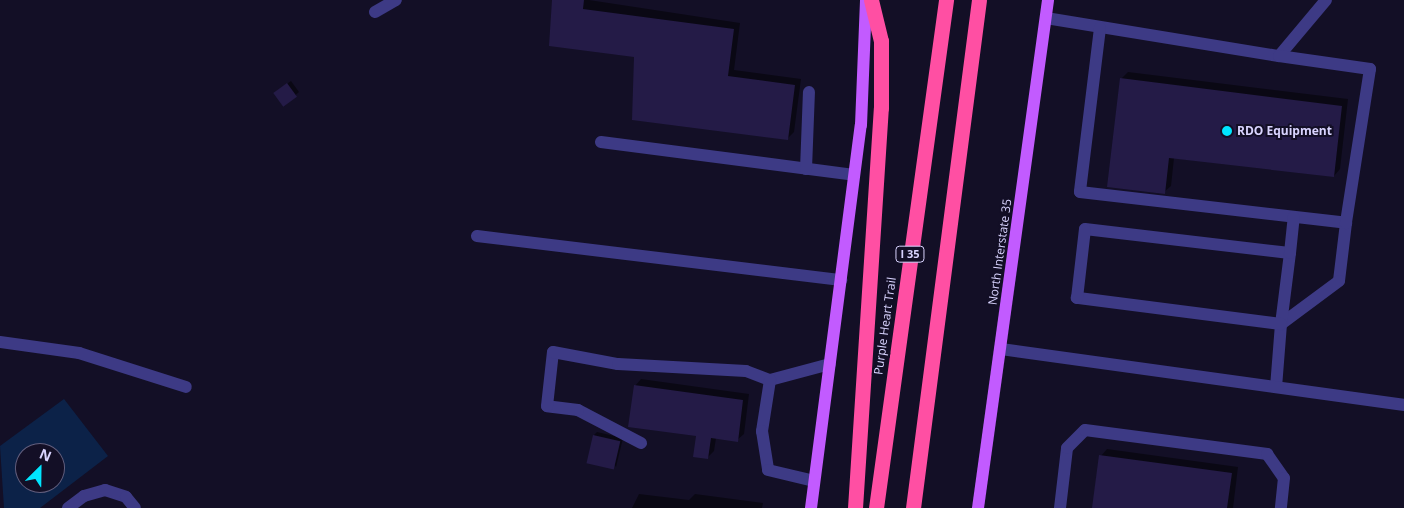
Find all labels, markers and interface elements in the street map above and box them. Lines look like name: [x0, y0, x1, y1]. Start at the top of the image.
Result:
place label: RDO Equipment: [1237, 124, 1332, 138]
marker: RDO Equipment: [1221, 125, 1233, 137]
street label: North Interstate 35: [985, 198, 1015, 306]
road number: I 35: [895, 245, 925, 262]
street label: Purple Heart Trail: [871, 276, 899, 376]
north arrow: [15, 443, 65, 493]
text: N: [37, 444, 55, 466]

